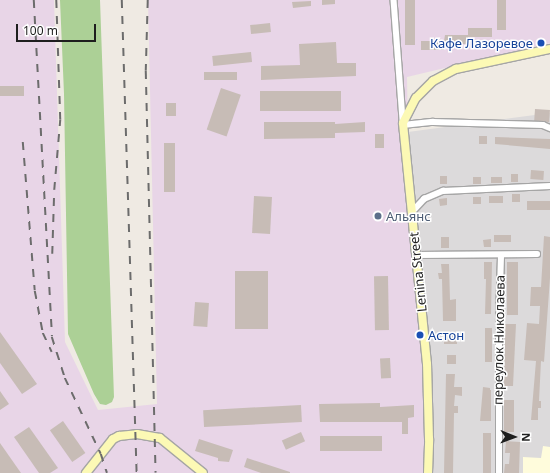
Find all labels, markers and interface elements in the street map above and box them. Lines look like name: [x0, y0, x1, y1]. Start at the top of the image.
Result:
scale bar: [18, 16, 98, 42]
text: 100 m: [23, 22, 58, 39]
place label: Кафе Лазоревое: [430, 35, 533, 51]
marker: Кафе Лазоревое: [536, 38, 546, 48]
place label: Альянс: [386, 208, 431, 224]
marker: Альянс: [373, 211, 383, 221]
street label: Lenina Street: [406, 231, 430, 313]
street label: переулок Николаева: [490, 275, 508, 405]
place label: Астон: [428, 327, 464, 343]
marker: Астон: [415, 330, 425, 340]
north arrow: [494, 417, 534, 457]
text: N: [519, 433, 534, 442]

